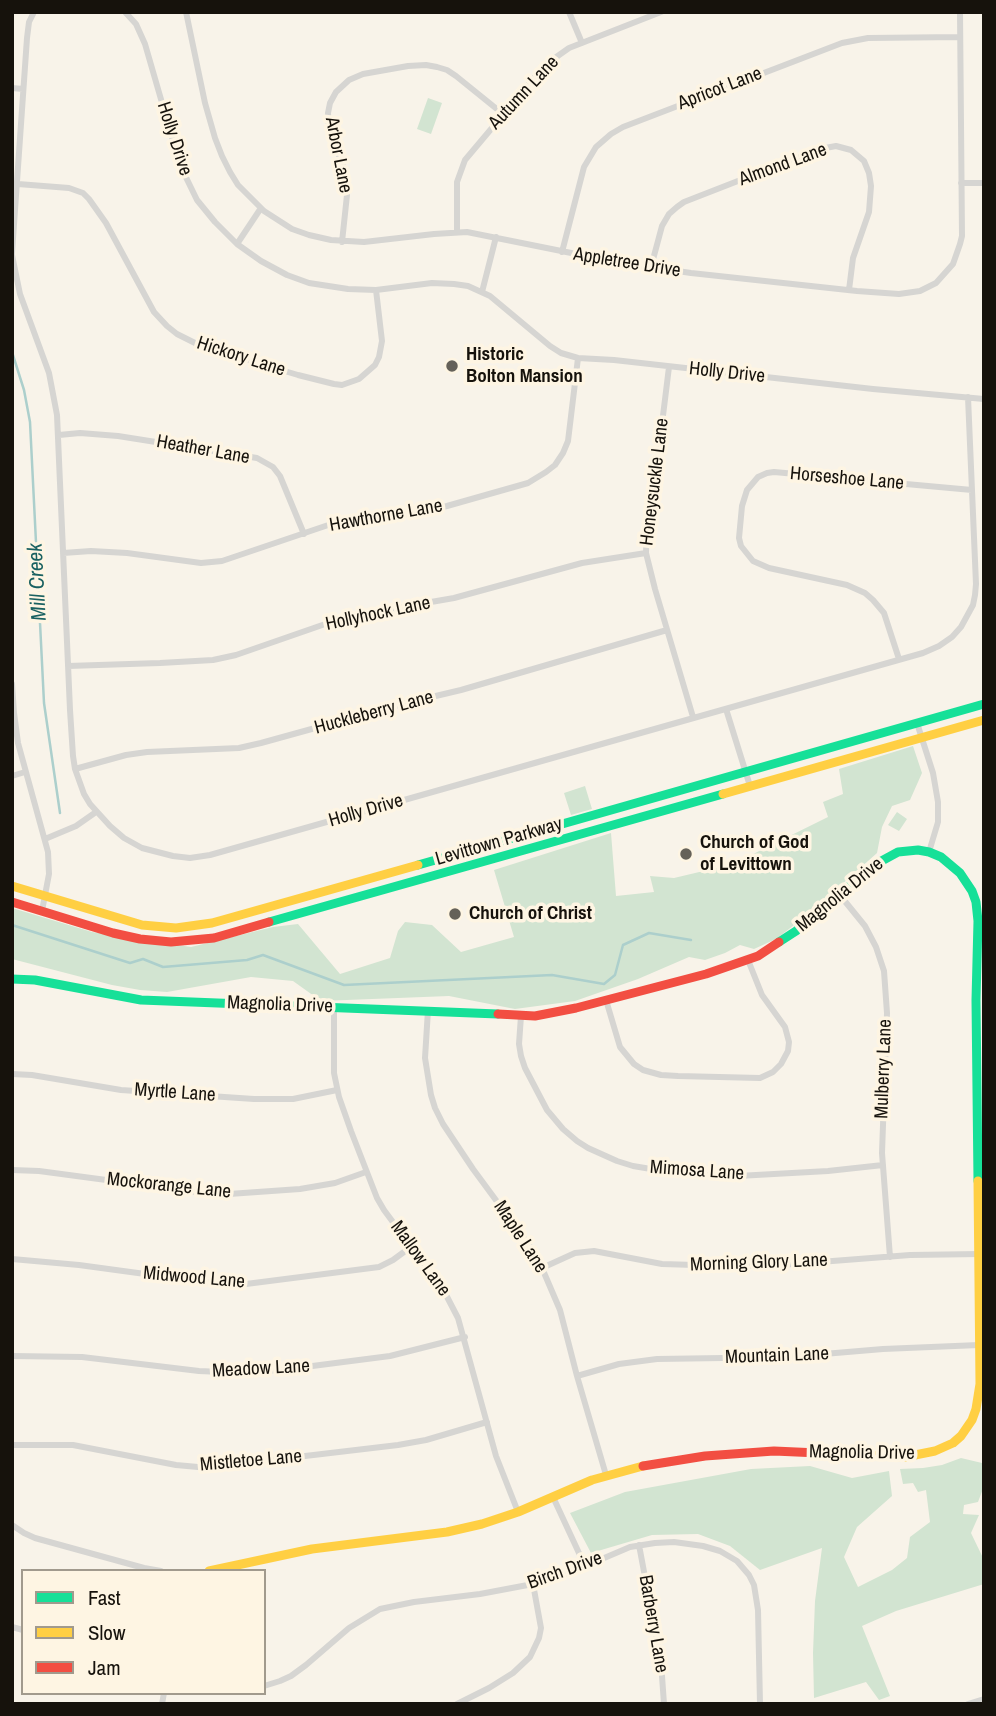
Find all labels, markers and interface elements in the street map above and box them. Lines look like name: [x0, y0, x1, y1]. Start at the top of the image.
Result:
street label: Autumn Lane: [484, 51, 564, 135]
street label: Apricot Lane: [675, 63, 765, 115]
street label: Holly Drive: [151, 99, 197, 179]
street label: Arbor Lane: [319, 115, 357, 195]
street label: Almond Lane: [736, 139, 830, 191]
street label: Appletree Drive: [572, 243, 682, 283]
street label: Hickory Lane: [194, 332, 288, 382]
place label: Historic Bolton Mansion: [466, 344, 583, 388]
marker: Historic Bolton Mansion: [444, 358, 460, 374]
street label: Holly Drive: [688, 358, 766, 388]
street label: Honeysuckle Lane: [636, 417, 674, 547]
street label: Heather Lane: [155, 431, 251, 469]
street label: Horseshoe Lane: [789, 463, 905, 495]
street label: Hawthorne Lane: [328, 495, 444, 537]
water label: Mill Creek: [23, 543, 53, 621]
street label: Hollyhock Lane: [324, 592, 432, 636]
street label: Huckleberry Lane: [312, 686, 436, 740]
street label: Holly Drive: [326, 790, 406, 832]
street label: Levittown Parkway: [433, 813, 565, 871]
place label: Church of God of Levittown: [700, 832, 809, 876]
marker: Church of God of Levittown: [678, 846, 694, 862]
street label: Magnolia Drive: [792, 853, 888, 937]
place label: Church of Christ: [469, 903, 592, 925]
marker: Church of Christ: [447, 906, 463, 922]
street label: Magnolia Drive: [227, 992, 333, 1018]
street label: Mulberry Lane: [871, 1019, 897, 1119]
street label: Myrtle Lane: [134, 1079, 216, 1107]
street label: Mimosa Lane: [649, 1156, 745, 1186]
street label: Mockorange Lane: [106, 1168, 232, 1204]
street label: Maple Lane: [488, 1197, 552, 1277]
street label: Mallow Lane: [385, 1217, 455, 1301]
street label: Morning Glory Lane: [690, 1249, 828, 1277]
street label: Midwood Lane: [142, 1262, 246, 1294]
street label: Mountain Lane: [725, 1343, 829, 1369]
street label: Meadow Lane: [212, 1355, 310, 1383]
street label: Magnolia Drive: [809, 1441, 915, 1465]
street label: Mistletoe Lane: [199, 1445, 303, 1477]
street label: Birch Drive: [524, 1547, 606, 1595]
legend: [21, 1569, 266, 1695]
street label: Barberry Lane: [633, 1573, 673, 1675]
text: Fast: [88, 1583, 121, 1612]
text: Slow: [88, 1618, 125, 1647]
text: Jam: [88, 1653, 121, 1682]

